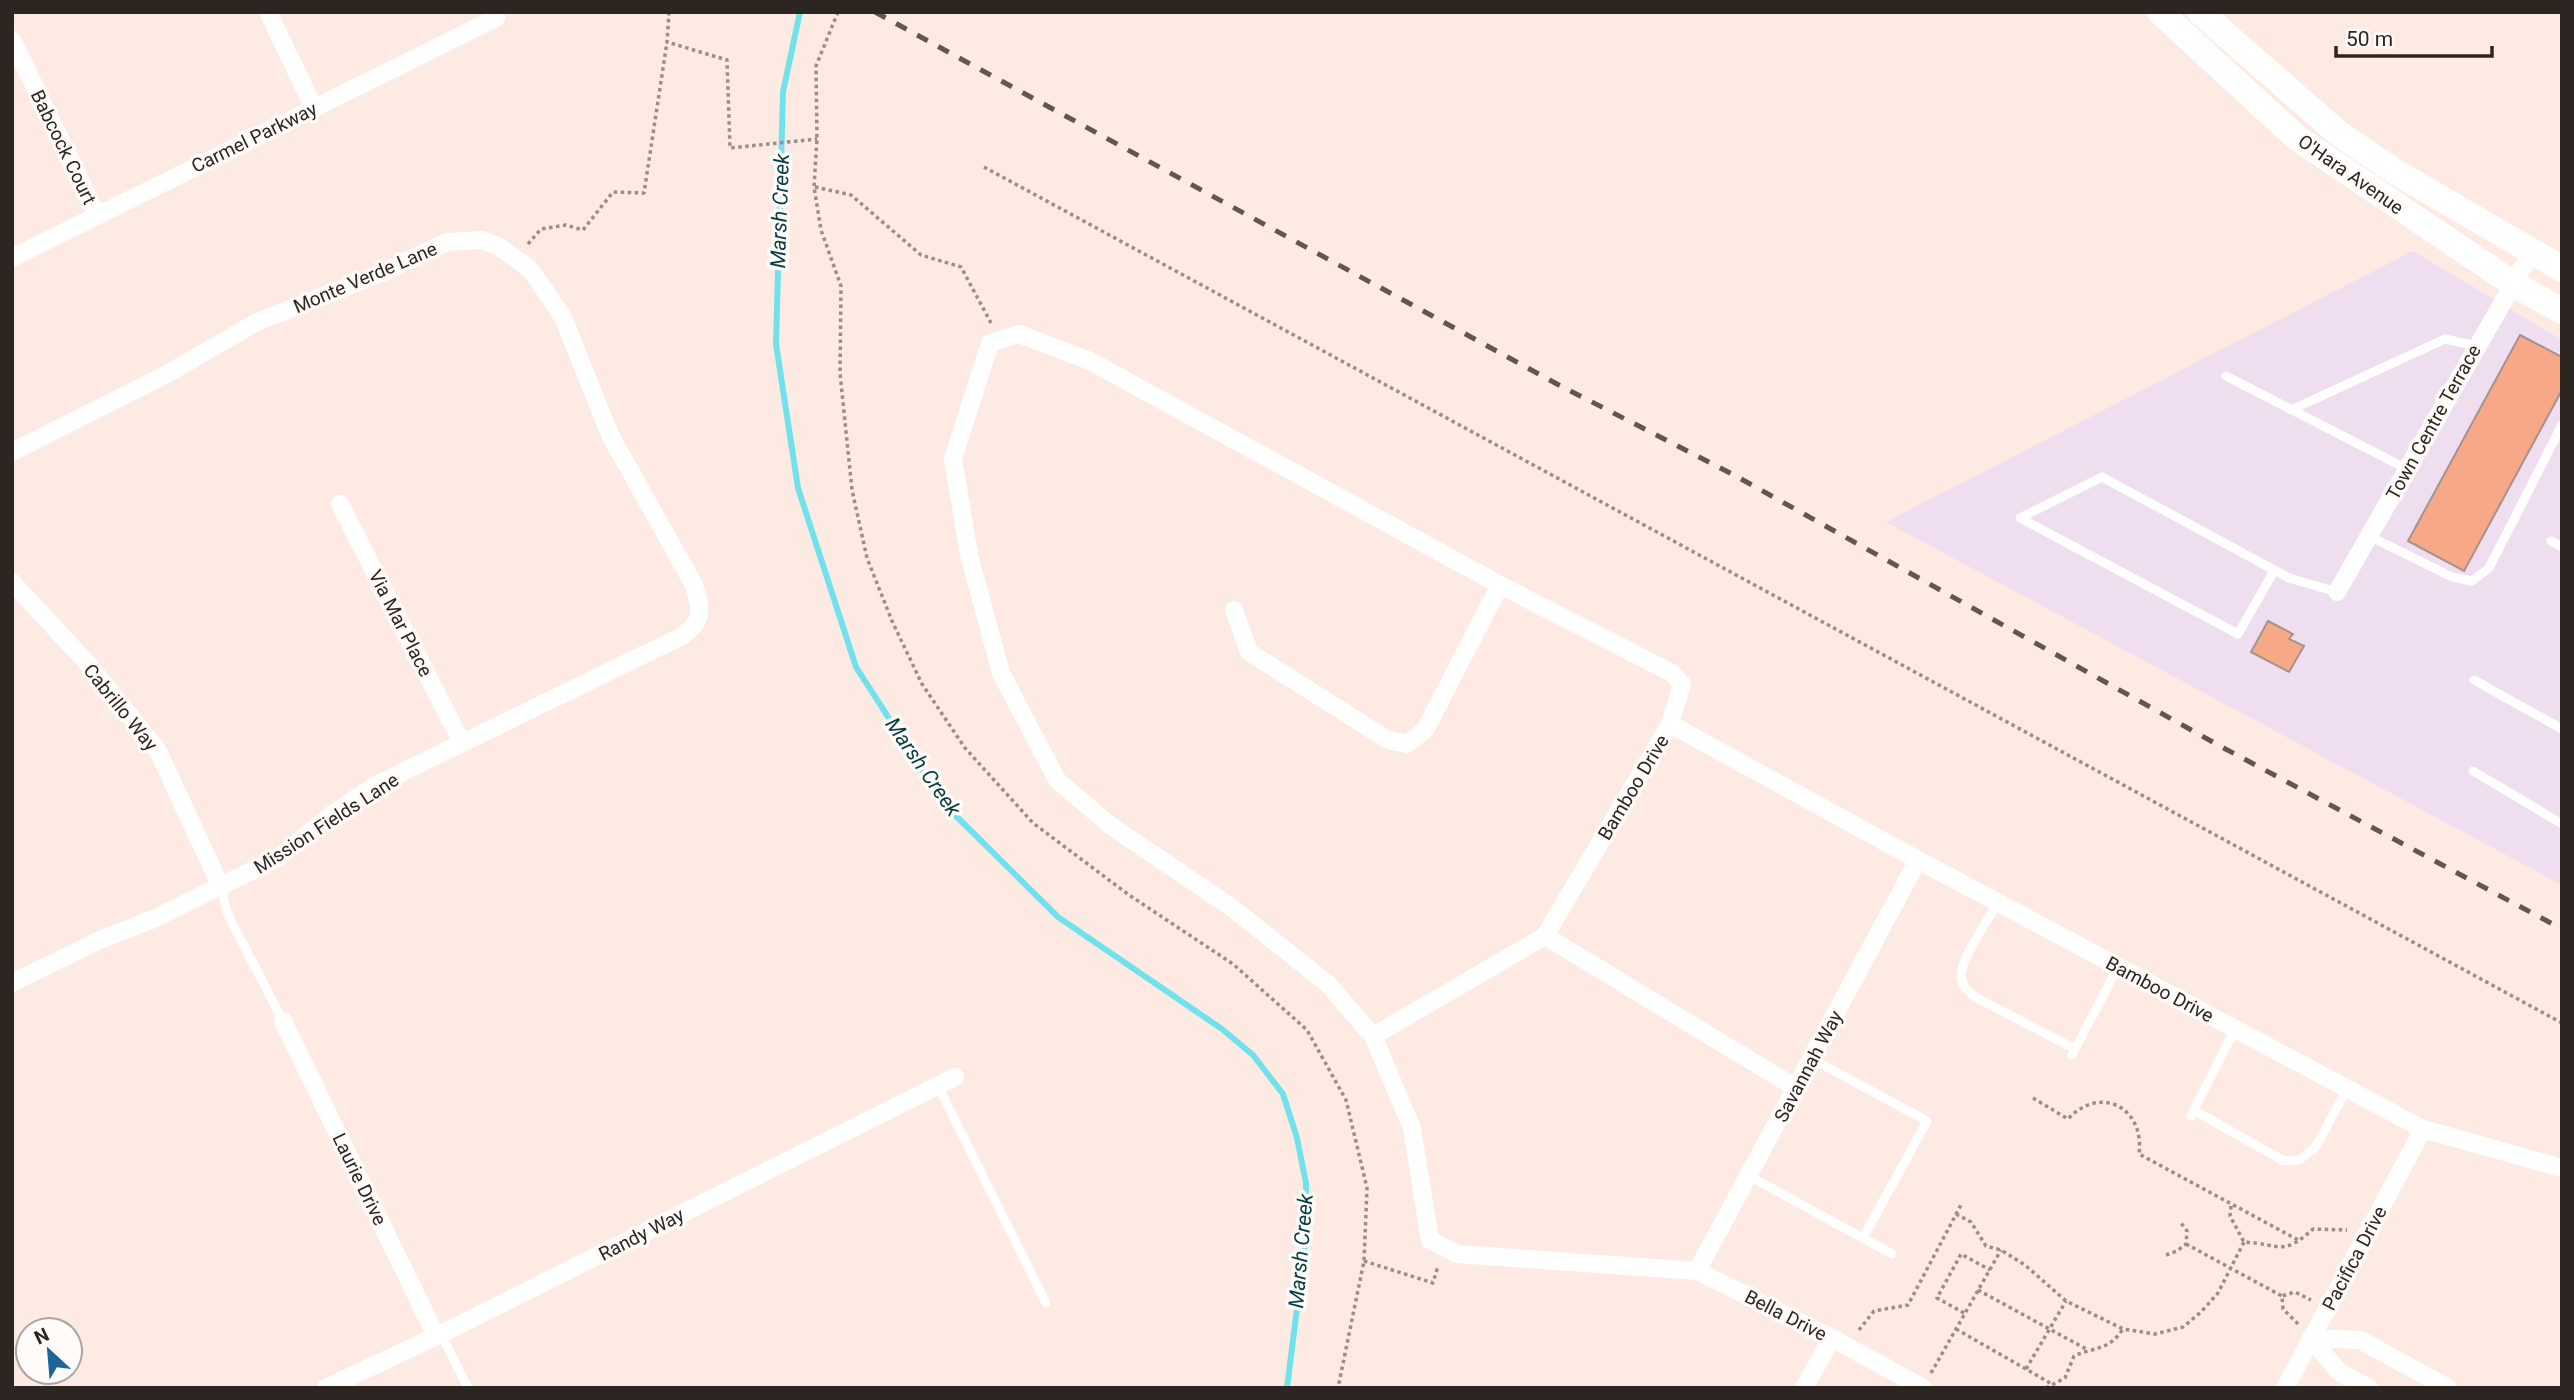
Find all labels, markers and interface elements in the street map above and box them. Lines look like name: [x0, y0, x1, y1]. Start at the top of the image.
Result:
scale bar: [2336, 14, 2492, 58]
text: 50 m: [2346, 27, 2393, 51]
street label: Babcock Court: [26, 86, 101, 208]
street label: Carmel Parkway: [188, 97, 321, 178]
street label: O'Hara Avenue: [2294, 130, 2408, 219]
water label: Marsh Creek: [766, 153, 794, 269]
street label: Monte Verde Lane: [290, 237, 440, 318]
street label: Town Centre Terrace: [2381, 341, 2486, 504]
street label: Via Mar Place: [364, 566, 437, 680]
street label: Cabrillo Way: [79, 659, 163, 755]
water label: Marsh Creek: [880, 713, 966, 821]
street label: Bamboo Drive: [1593, 731, 1674, 844]
street label: Mission Fields Lane: [250, 768, 403, 879]
street label: Bamboo Drive: [2102, 951, 2218, 1027]
street label: Savannah Way: [1769, 1006, 1847, 1126]
street label: Laurie Drive: [327, 1129, 392, 1229]
water label: Marsh Creek: [1284, 1192, 1318, 1309]
street label: Pacifica Drive: [2317, 1202, 2392, 1314]
street label: Randy Way: [595, 1203, 688, 1266]
street label: Bella Drive: [1741, 1285, 1831, 1346]
north arrow: [14, 1316, 84, 1386]
text: N: [31, 1323, 53, 1349]

